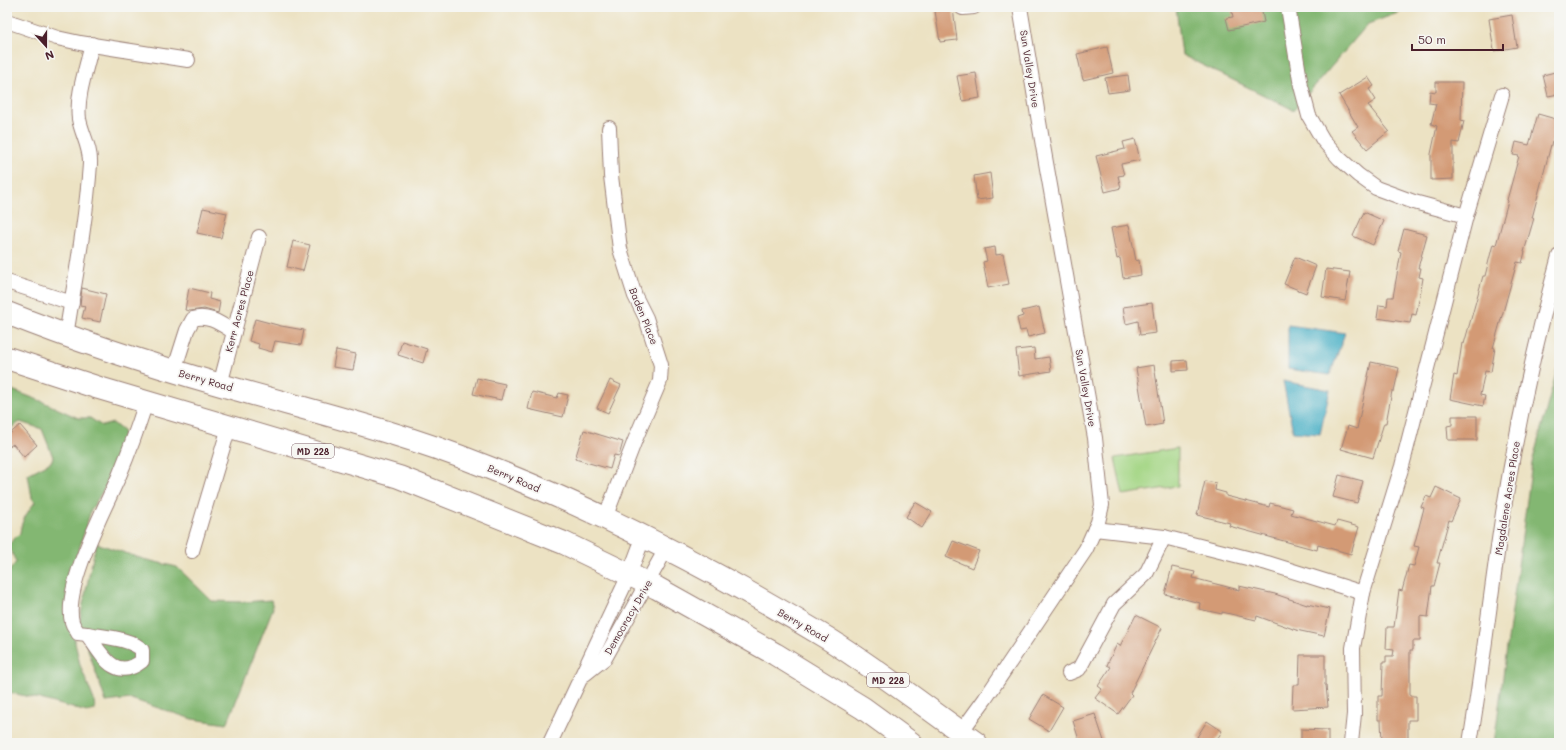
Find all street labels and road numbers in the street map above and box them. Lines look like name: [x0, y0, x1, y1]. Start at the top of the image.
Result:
street label: Sun Valley Drive: [1017, 29, 1043, 109]
street label: Kerr Acres Place: [221, 268, 257, 354]
street label: Baden Place: [626, 285, 662, 347]
street label: Sun Valley Drive: [1072, 348, 1100, 428]
street label: Berry Road: [177, 366, 235, 394]
street label: Magdalene Acres Place: [1491, 440, 1523, 556]
road number: MD 228: [292, 444, 334, 458]
street label: Berry Road: [486, 461, 542, 495]
street label: Democracy Drive: [601, 577, 655, 657]
street label: Berry Road: [775, 605, 831, 645]
road number: MD 228: [867, 673, 909, 687]

